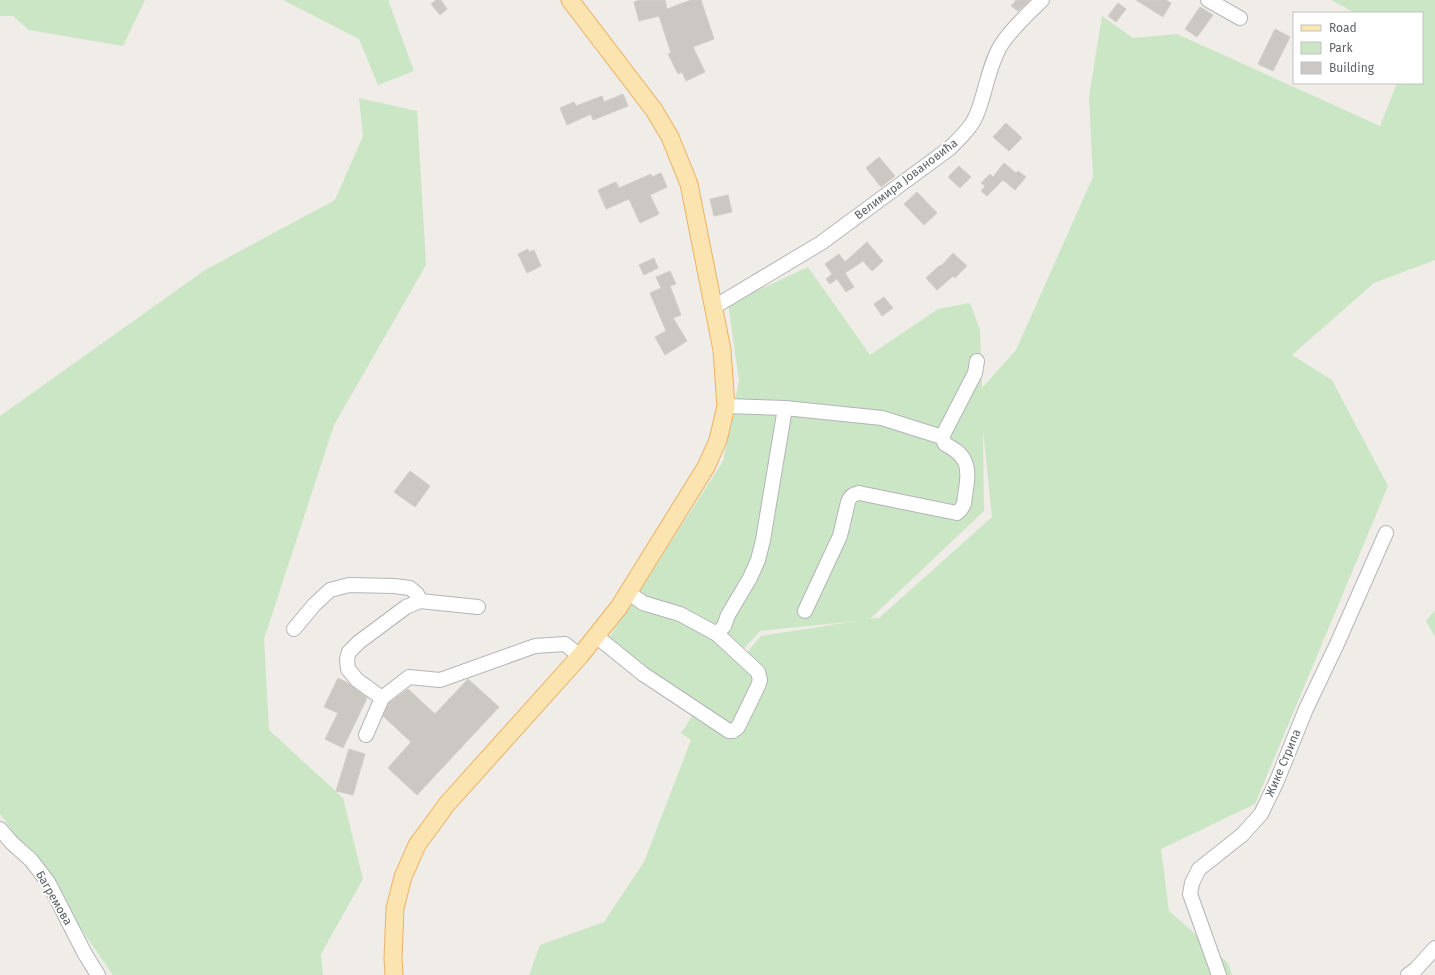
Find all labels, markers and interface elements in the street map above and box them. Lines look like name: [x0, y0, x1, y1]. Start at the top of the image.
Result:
legend: [1293, 12, 1423, 84]
text: Road: [1329, 21, 1357, 35]
text: Park: [1329, 41, 1353, 55]
text: Building: [1329, 61, 1375, 75]
street label: Велимира Јовановића: [852, 136, 960, 222]
street label: Жике Стрипа: [1262, 727, 1304, 799]
street label: Багремова: [33, 868, 75, 928]

